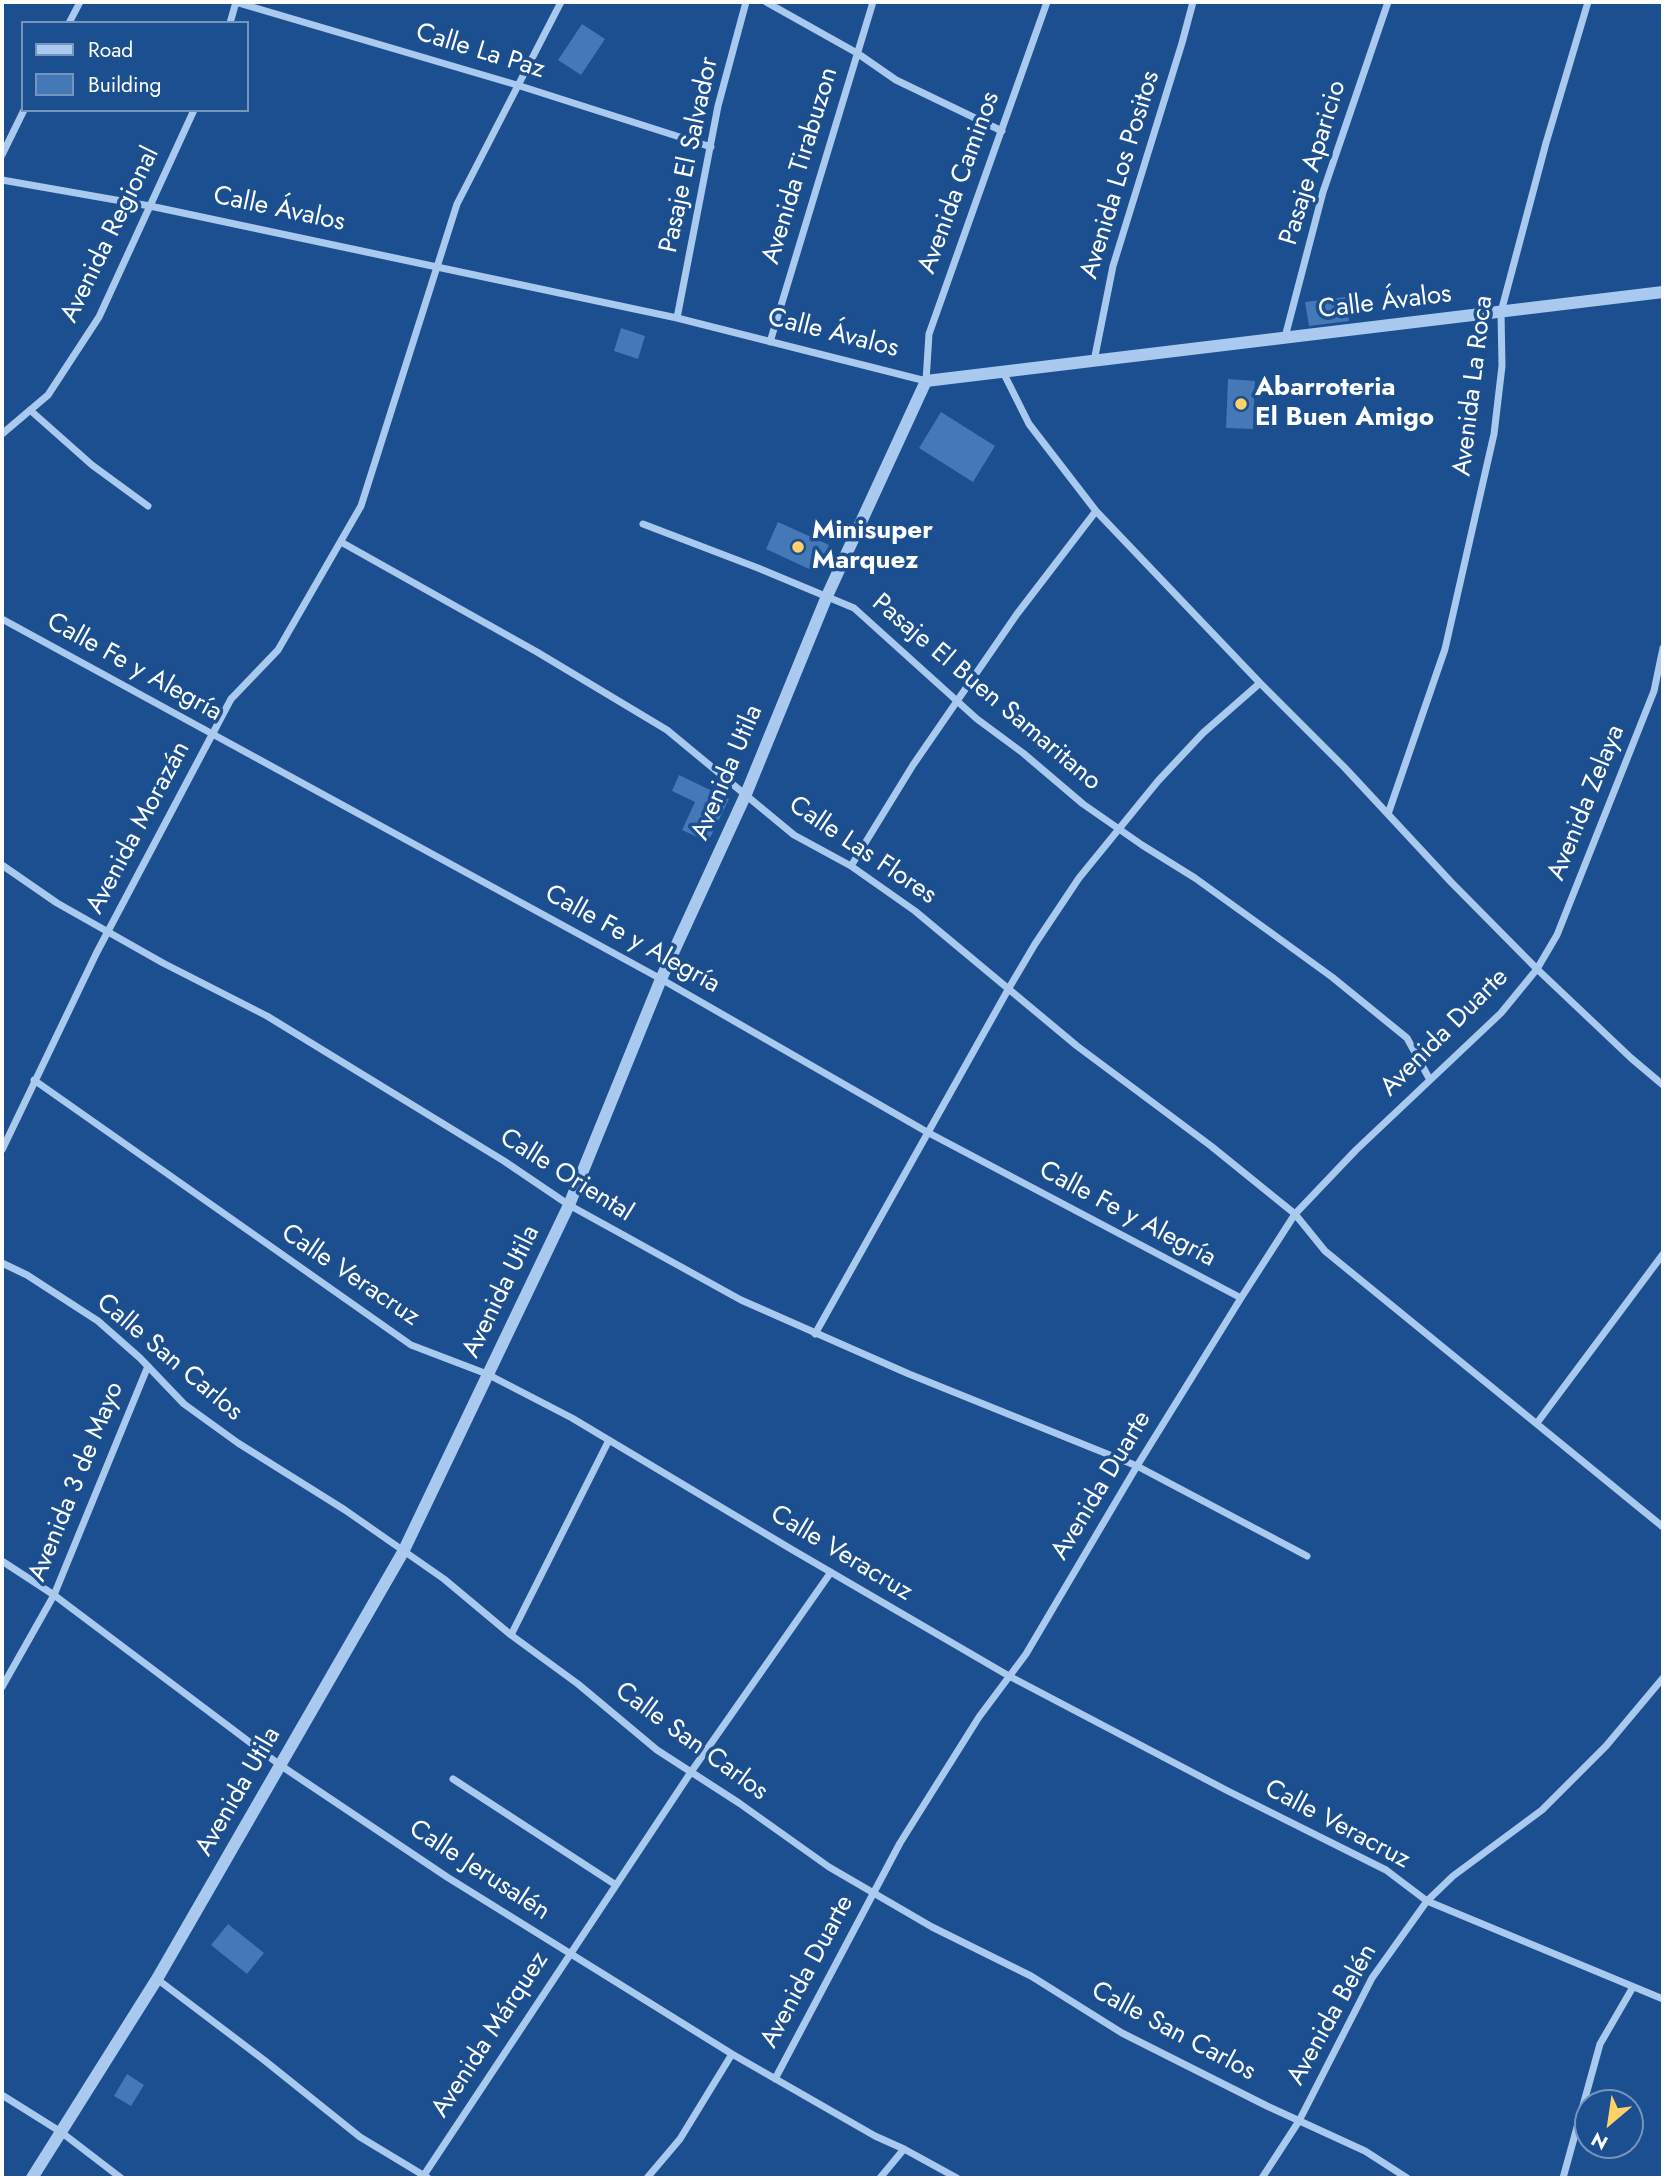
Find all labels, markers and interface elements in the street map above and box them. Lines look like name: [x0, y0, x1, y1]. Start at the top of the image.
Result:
street label: Calle La Paz: [412, 18, 548, 86]
legend: [21, 21, 248, 112]
text: Road: [88, 35, 133, 65]
street label: Pasaje El Salvador: [654, 54, 726, 256]
street label: Avenida Tirabuzon: [756, 64, 846, 268]
street label: Avenida Los Positos: [1075, 67, 1167, 283]
text: Building: [88, 70, 161, 100]
street label: Pasaje Aparicio: [1274, 77, 1354, 249]
street label: Avenida Caminos: [913, 88, 1007, 278]
street label: Avenida Regional: [55, 142, 167, 328]
street label: Calle Ávalos: [210, 181, 348, 239]
street label: Calle Ávalos: [1317, 279, 1453, 327]
street label: Avenida La Roca: [1447, 294, 1501, 478]
street label: Calle Ávalos: [764, 303, 902, 365]
place label: Abarroteria El Buen Amigo: [1255, 373, 1434, 434]
marker: Abarroteria El Buen Amigo: [1233, 396, 1249, 412]
place label: Minisuper Marquez: [812, 516, 933, 578]
marker: Minisuper Marquez: [790, 539, 806, 555]
street label: Pasaje El Buen Samaritano: [865, 588, 1107, 798]
street label: Calle Fe y Alegría: [41, 607, 227, 729]
street label: Avenida Utila: [686, 701, 770, 845]
street label: Avenida Zelaya: [1542, 721, 1632, 885]
street label: Avenida Morazán: [80, 736, 198, 920]
street label: Calle Las Flores: [782, 790, 942, 912]
street label: Calle Fe y Alegría: [539, 879, 725, 1001]
street label: Avenida Duarte: [1374, 962, 1516, 1104]
street label: Calle Oriental: [494, 1123, 638, 1229]
street label: Calle Fe y Alegría: [1033, 1155, 1221, 1275]
street label: Calle Veracruz: [275, 1218, 425, 1334]
street label: Avenida Utila: [457, 1221, 547, 1363]
street label: Calle San Carlos: [89, 1288, 249, 1428]
street label: Avenida 3 de Mayo: [23, 1378, 131, 1586]
street label: Avenida Duarte: [1045, 1406, 1159, 1566]
street label: Calle Veracruz: [764, 1499, 918, 1609]
street label: Calle San Carlos: [608, 1676, 774, 1808]
street label: Avenida Utila: [190, 1722, 288, 1862]
street label: Calle Veracruz: [1259, 1774, 1415, 1876]
street label: Calle Jerusalén: [403, 1814, 555, 1928]
street label: Avenida Duarte: [755, 1890, 861, 2054]
street label: Avenida Belén: [1281, 1939, 1385, 2091]
street label: Avenida Márquez: [426, 1946, 556, 2124]
street label: Calle San Carlos: [1086, 1976, 1260, 2088]
north arrow: [1574, 2089, 1644, 2159]
text: N: [1586, 2126, 1613, 2157]

